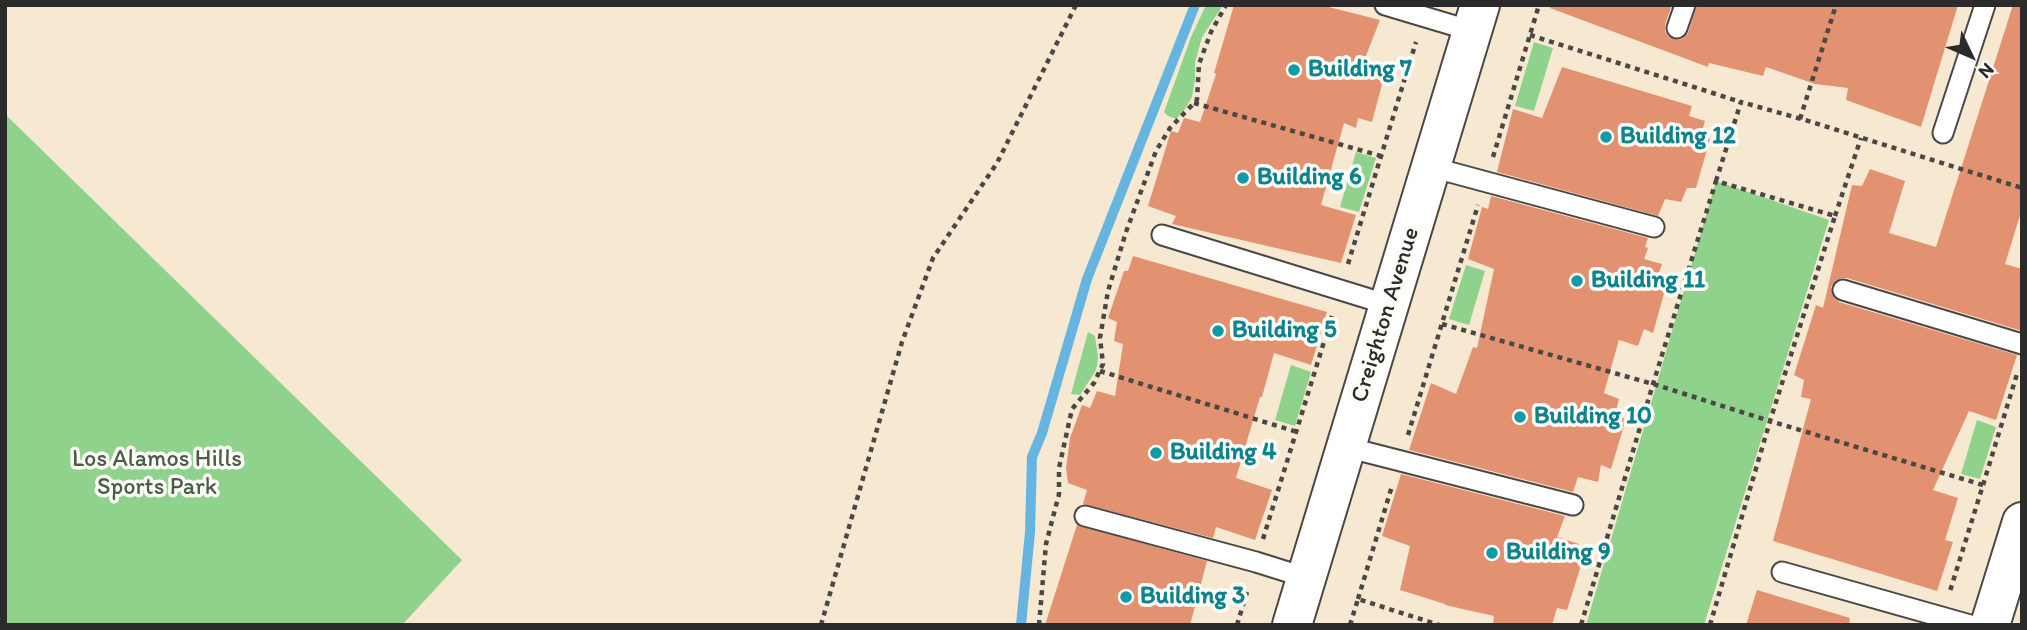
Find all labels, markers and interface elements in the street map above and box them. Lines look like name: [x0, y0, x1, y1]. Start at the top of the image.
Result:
north arrow: [1936, 21, 2006, 91]
place label: Building 7: [1308, 56, 1412, 84]
text: N: [1974, 58, 1999, 84]
marker: Building 7: [1286, 62, 1302, 78]
place label: Building 12: [1620, 123, 1736, 151]
marker: Building 12: [1598, 129, 1614, 145]
place label: Building 6: [1257, 164, 1362, 192]
marker: Building 6: [1235, 170, 1251, 186]
street label: Creighton Avenue: [1346, 224, 1426, 406]
place label: Building 11: [1591, 267, 1705, 295]
marker: Building 11: [1569, 273, 1585, 289]
place label: Building 5: [1232, 317, 1337, 345]
marker: Building 5: [1210, 323, 1226, 339]
place label: Building 10: [1534, 403, 1652, 431]
marker: Building 10: [1512, 409, 1528, 425]
place label: Building 4: [1170, 439, 1276, 467]
marker: Building 4: [1148, 445, 1164, 461]
park label: Los Alamos Hills Sports Park: [72, 446, 242, 502]
place label: Building 9: [1506, 539, 1611, 567]
marker: Building 9: [1484, 545, 1500, 561]
place label: Building 3: [1140, 583, 1245, 611]
marker: Building 3: [1118, 589, 1134, 605]

